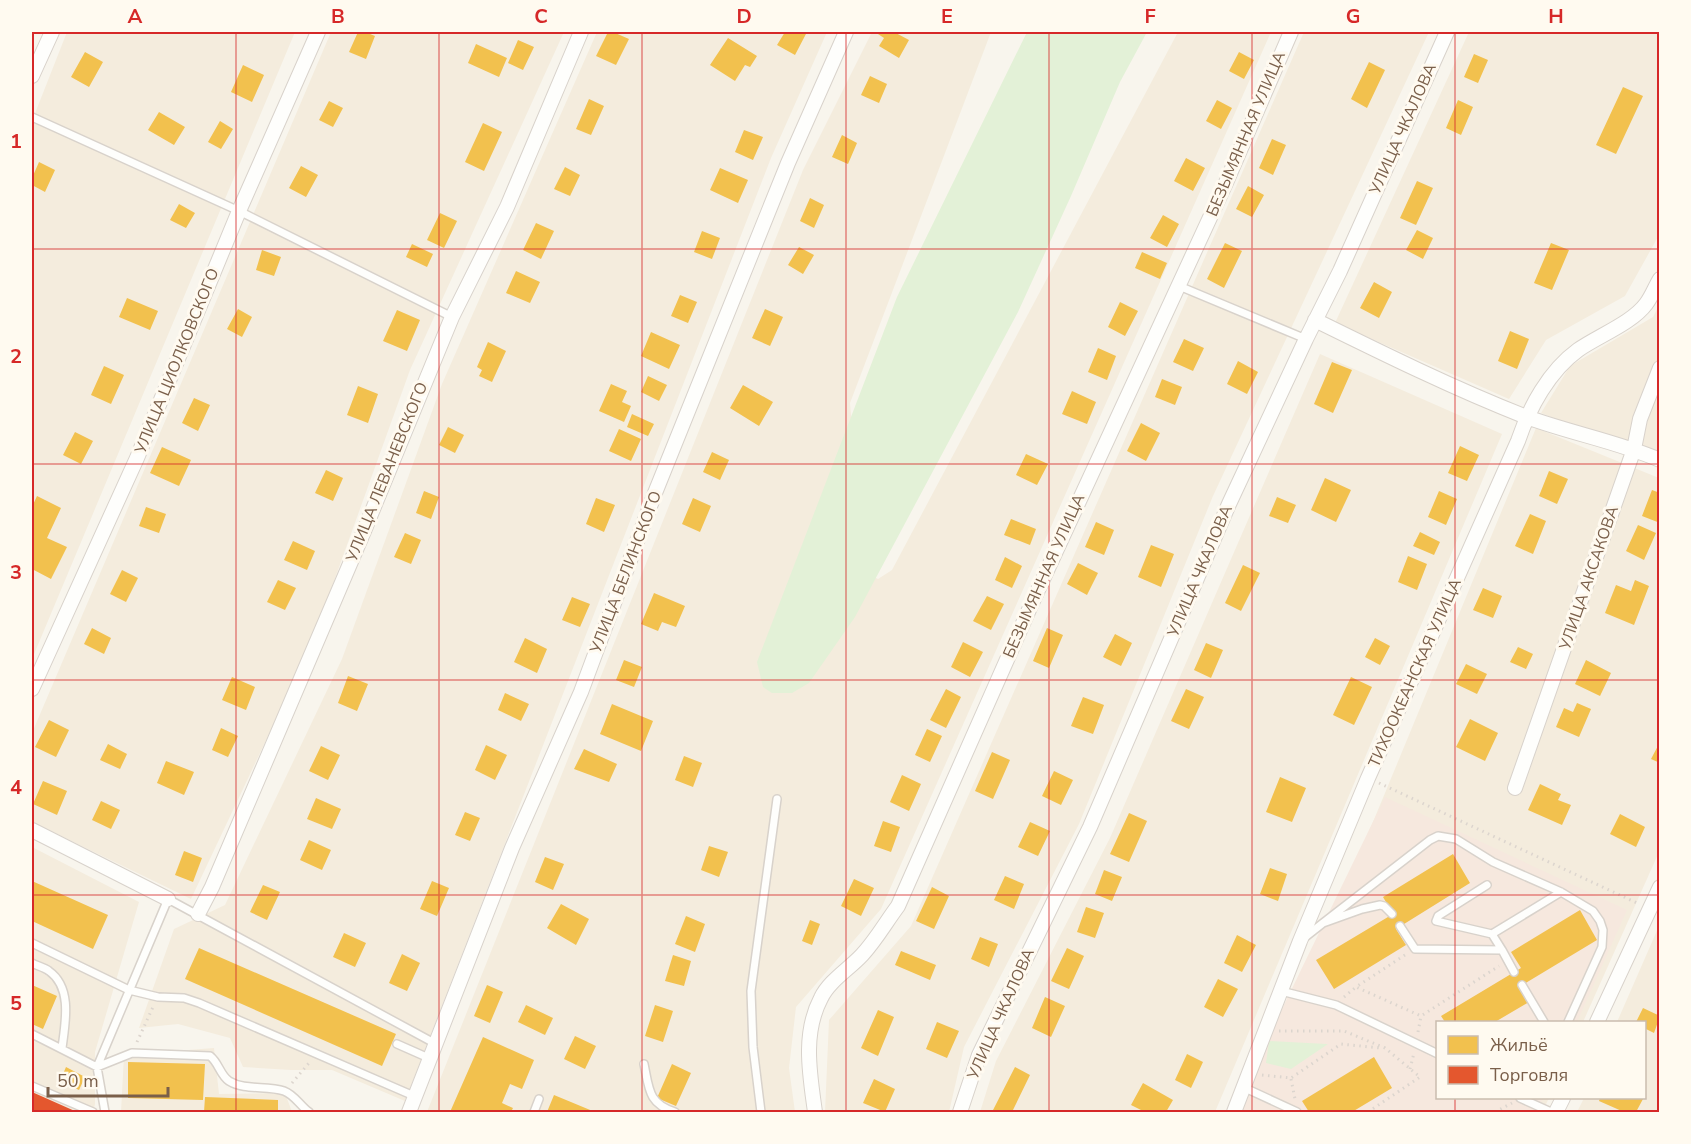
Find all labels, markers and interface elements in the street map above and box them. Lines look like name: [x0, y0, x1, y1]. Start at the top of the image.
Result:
text: A: [128, 3, 143, 30]
text: B: [331, 3, 345, 30]
text: C: [534, 3, 548, 30]
text: D: [736, 3, 752, 30]
text: E: [941, 3, 953, 30]
text: F: [1144, 3, 1156, 30]
text: G: [1346, 3, 1360, 30]
text: H: [1548, 3, 1564, 30]
street label: БЕЗЫМЯННАЯ УЛИЦА: [1201, 48, 1291, 220]
street label: УЛИЦА ЧКАЛОВА: [1364, 60, 1442, 199]
text: 1: [10, 128, 22, 155]
street label: УЛИЦА ЦИОЛКОВСКОГО: [129, 265, 224, 458]
text: 2: [10, 343, 22, 370]
street label: УЛИЦА ЛЕВАНЕВСКОГО: [340, 379, 433, 566]
street label: УЛИЦА БЕЛИНСКОГО: [585, 488, 667, 657]
street label: БЕЗЫМЯННАЯ УЛИЦА: [998, 490, 1090, 661]
street label: УЛИЦА ЧКАЛОВА: [1162, 501, 1238, 641]
street label: УЛИЦА АКСАКОВА: [1554, 503, 1624, 654]
text: 3: [10, 559, 22, 586]
street label: ТИХООКЕАНСКАЯ УЛИЦА: [1363, 575, 1467, 771]
text: 4: [10, 774, 22, 801]
street label: УЛИЦА ЧКАЛОВА: [962, 945, 1040, 1084]
text: 5: [10, 990, 22, 1017]
legend: [1436, 1021, 1646, 1099]
text: Жильё: [1490, 1033, 1548, 1057]
scale bar: [48, 1060, 168, 1098]
text: Торговля: [1490, 1063, 1568, 1087]
text: 50 m: [57, 1069, 99, 1093]

